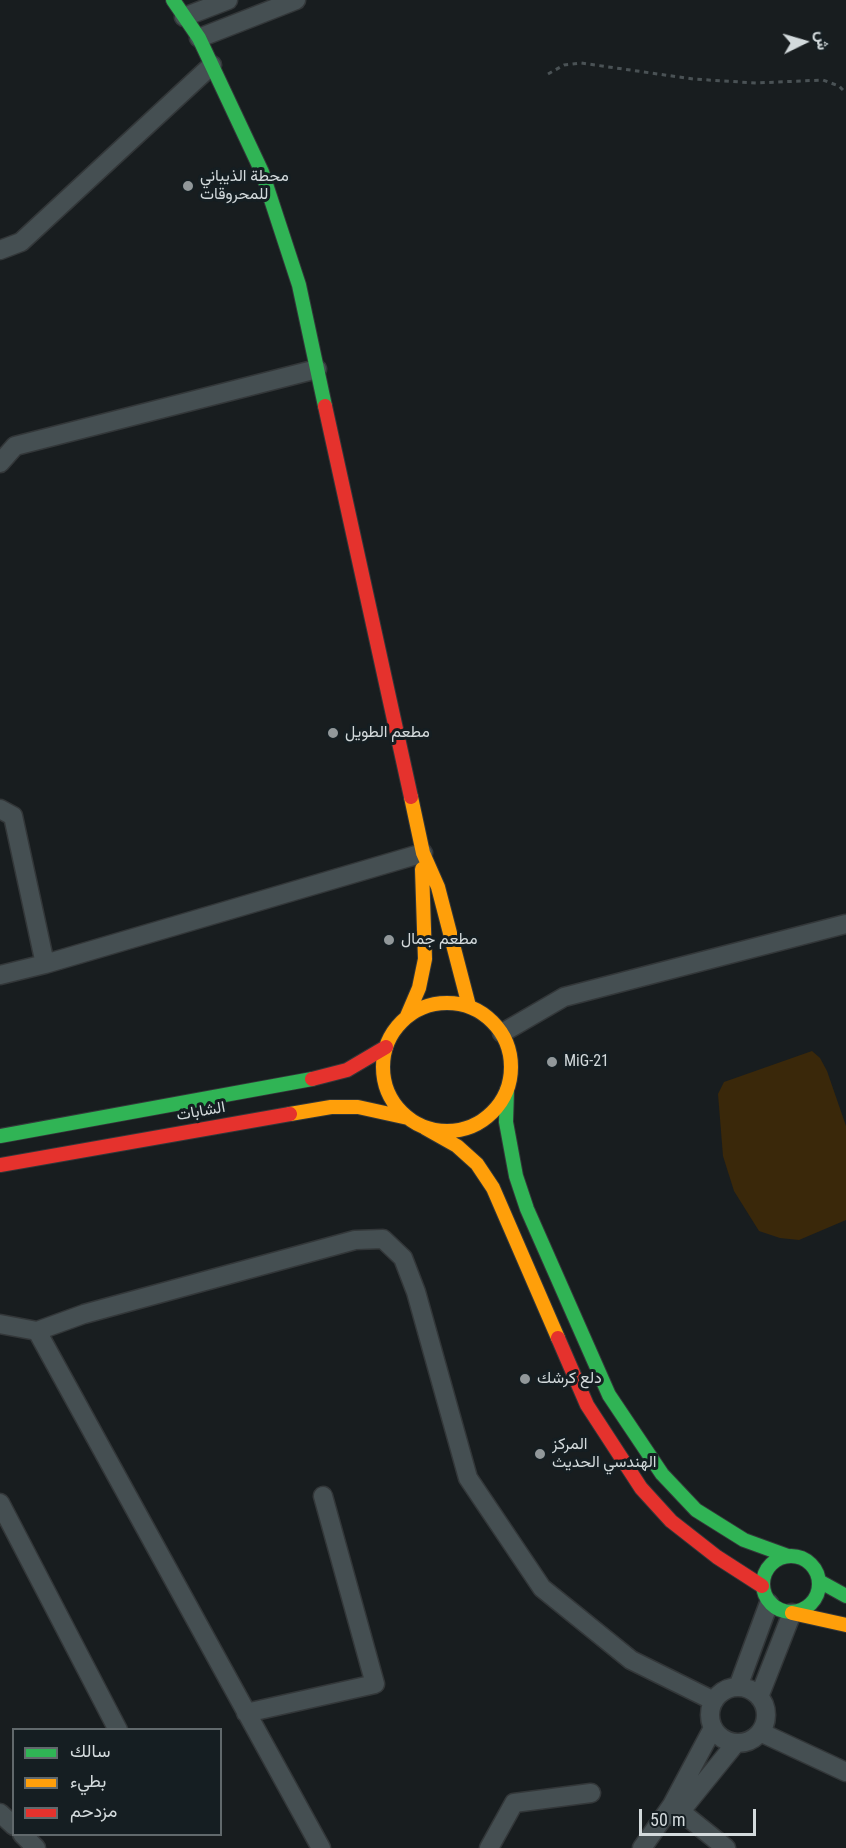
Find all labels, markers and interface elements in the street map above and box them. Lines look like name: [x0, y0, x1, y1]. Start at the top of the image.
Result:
north arrow: [774, 12, 834, 72]
text: ش: [812, 30, 833, 51]
place label: محطة الذيباني للمحروقات: [200, 167, 289, 205]
marker: محطة الذيباني للمحروقات: [181, 179, 195, 193]
place label: مطعم الطويل: [345, 723, 430, 743]
marker: مطعم الطويل: [326, 726, 340, 740]
place label: مطعم جمال: [401, 930, 478, 950]
marker: مطعم جمال: [382, 933, 396, 947]
place label: MiG-21: [564, 1052, 609, 1072]
marker: MiG-21: [545, 1055, 559, 1069]
street label: الشابات: [175, 1098, 227, 1126]
place label: دلع كرشك: [537, 1369, 602, 1389]
marker: دلع كرشك: [518, 1372, 532, 1386]
place label: المركز الهندسي الحديث: [552, 1435, 656, 1473]
marker: المركز الهندسي الحديث: [533, 1447, 547, 1461]
legend: [12, 1728, 222, 1836]
text: سالك: [70, 1740, 110, 1761]
text: بطيء: [70, 1770, 106, 1791]
scale bar: [642, 1797, 759, 1835]
text: مزدحم: [70, 1800, 117, 1821]
text: 50 m: [650, 1809, 685, 1830]

